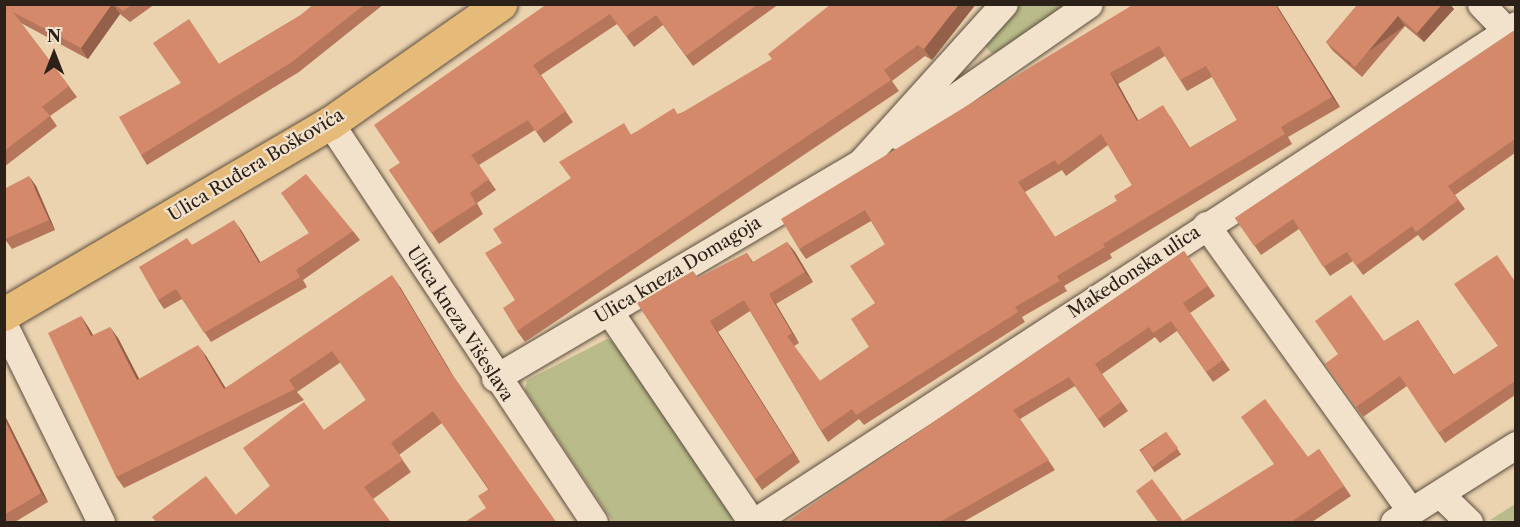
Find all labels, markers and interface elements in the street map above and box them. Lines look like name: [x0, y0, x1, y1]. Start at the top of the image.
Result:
north arrow: [24, 24, 84, 84]
text: N: [47, 26, 61, 46]
street label: Ulica Ruđera Boškovića: [164, 104, 348, 226]
street label: Ulica kneza Domagoja: [591, 212, 765, 328]
street label: Makedonska ulica: [1064, 221, 1204, 323]
street label: Ulica kneza Višeslava: [402, 242, 518, 406]

